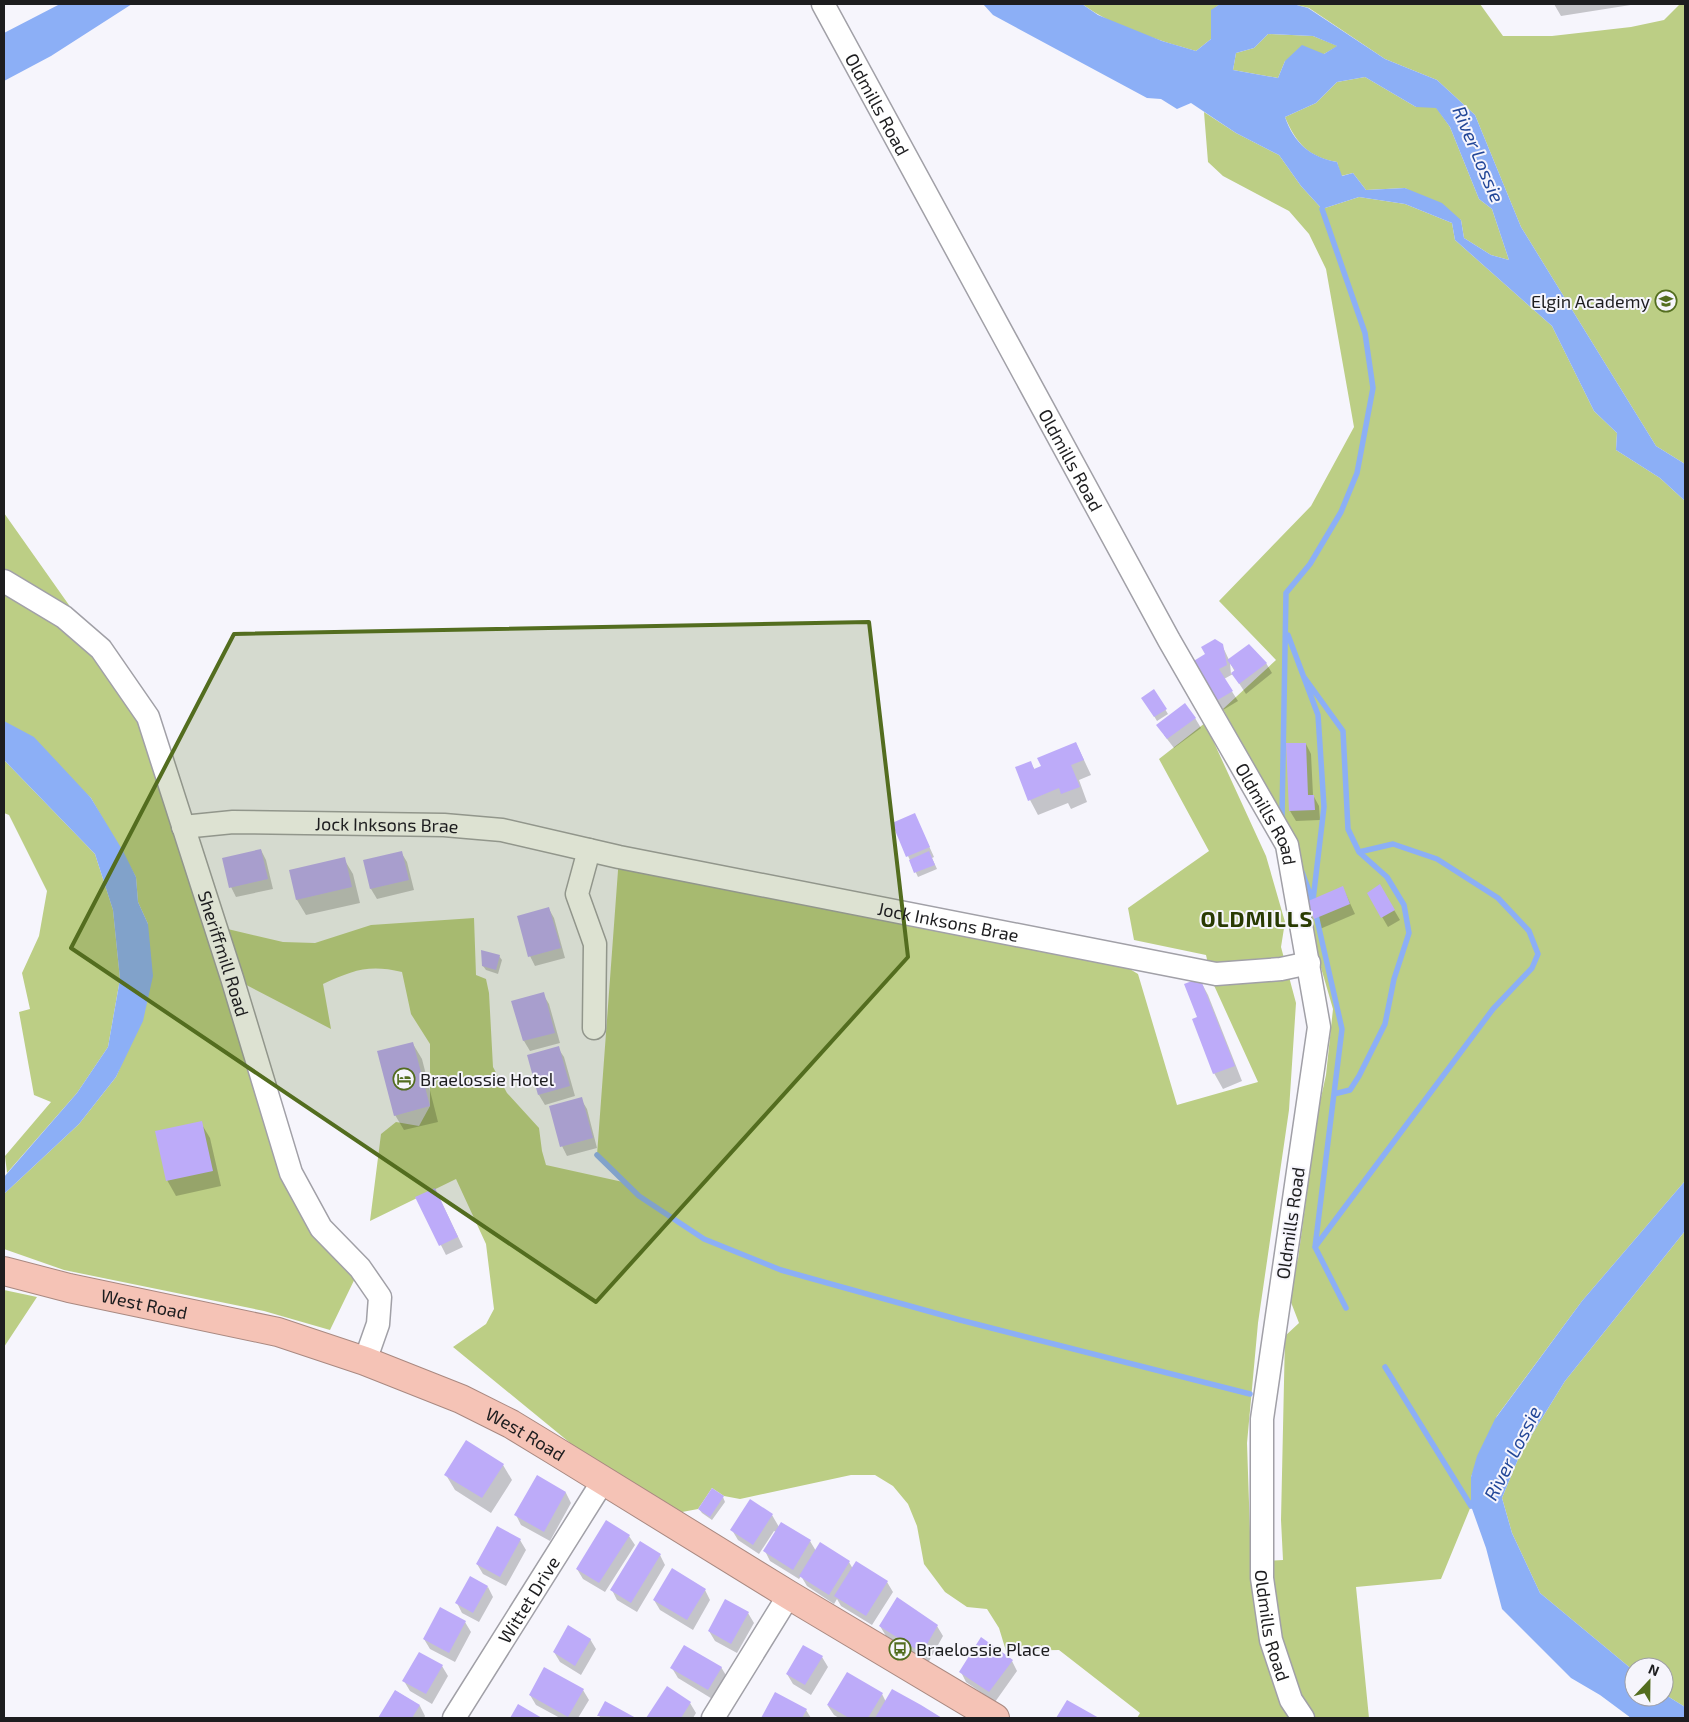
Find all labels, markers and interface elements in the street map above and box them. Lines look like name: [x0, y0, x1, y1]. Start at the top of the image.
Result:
street label: Oldmills Road: [841, 49, 914, 159]
water label: River Lossie: [1448, 102, 1510, 206]
school or university icon: Elgin Academy: [1654, 289, 1678, 313]
place label: Elgin Academy: [1531, 290, 1650, 312]
street label: Oldmills Road: [1034, 405, 1108, 515]
street label: Oldmills Road: [1231, 759, 1301, 867]
street label: Jock Inksons Brae: [315, 812, 459, 837]
street label: Sheriffmill Road: [194, 888, 254, 1019]
street label: Jock Inksons Brae: [876, 897, 1021, 946]
district label: OLDMILLS: [1201, 905, 1313, 931]
hotel icon: Braelossie Hotel: [392, 1067, 416, 1091]
place label: Braelossie Hotel: [420, 1068, 555, 1090]
street label: Oldmills Road: [1271, 1165, 1309, 1281]
street label: West Road: [99, 1284, 189, 1324]
street label: West Road: [482, 1402, 569, 1465]
water label: River Lossie: [1478, 1402, 1546, 1504]
street label: Wittet Drive: [493, 1552, 564, 1647]
street label: Oldmills Road: [1251, 1570, 1295, 1684]
bus stop icon: Braelossie Place: [888, 1637, 912, 1661]
place label: Braelossie Place: [916, 1638, 1050, 1660]
north arrow: [1624, 1657, 1674, 1707]
text: N: [1646, 1660, 1662, 1679]

